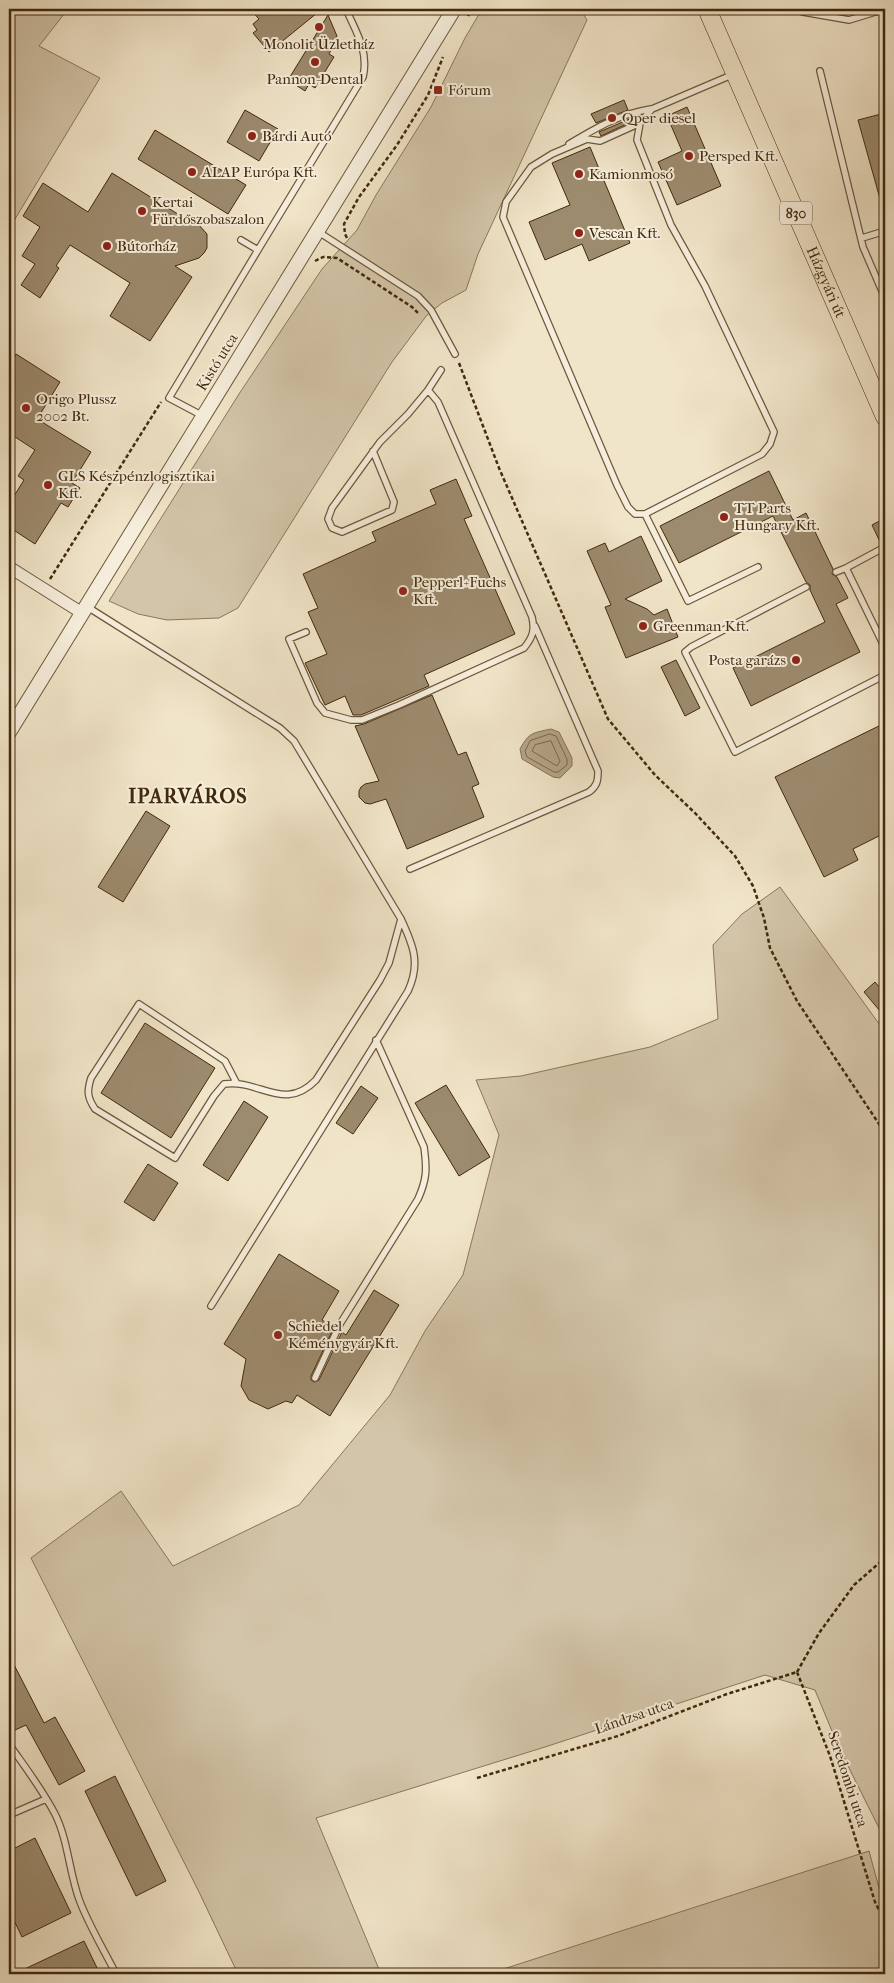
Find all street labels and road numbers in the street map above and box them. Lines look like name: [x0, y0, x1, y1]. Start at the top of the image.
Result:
road number: 830: [780, 202, 812, 224]
street label: Házgyári út: [803, 244, 850, 321]
street label: Kistó utca: [192, 329, 242, 394]
street label: Lándzsa utca: [592, 1694, 677, 1738]
street label: Seredombi utca: [824, 1729, 872, 1830]

